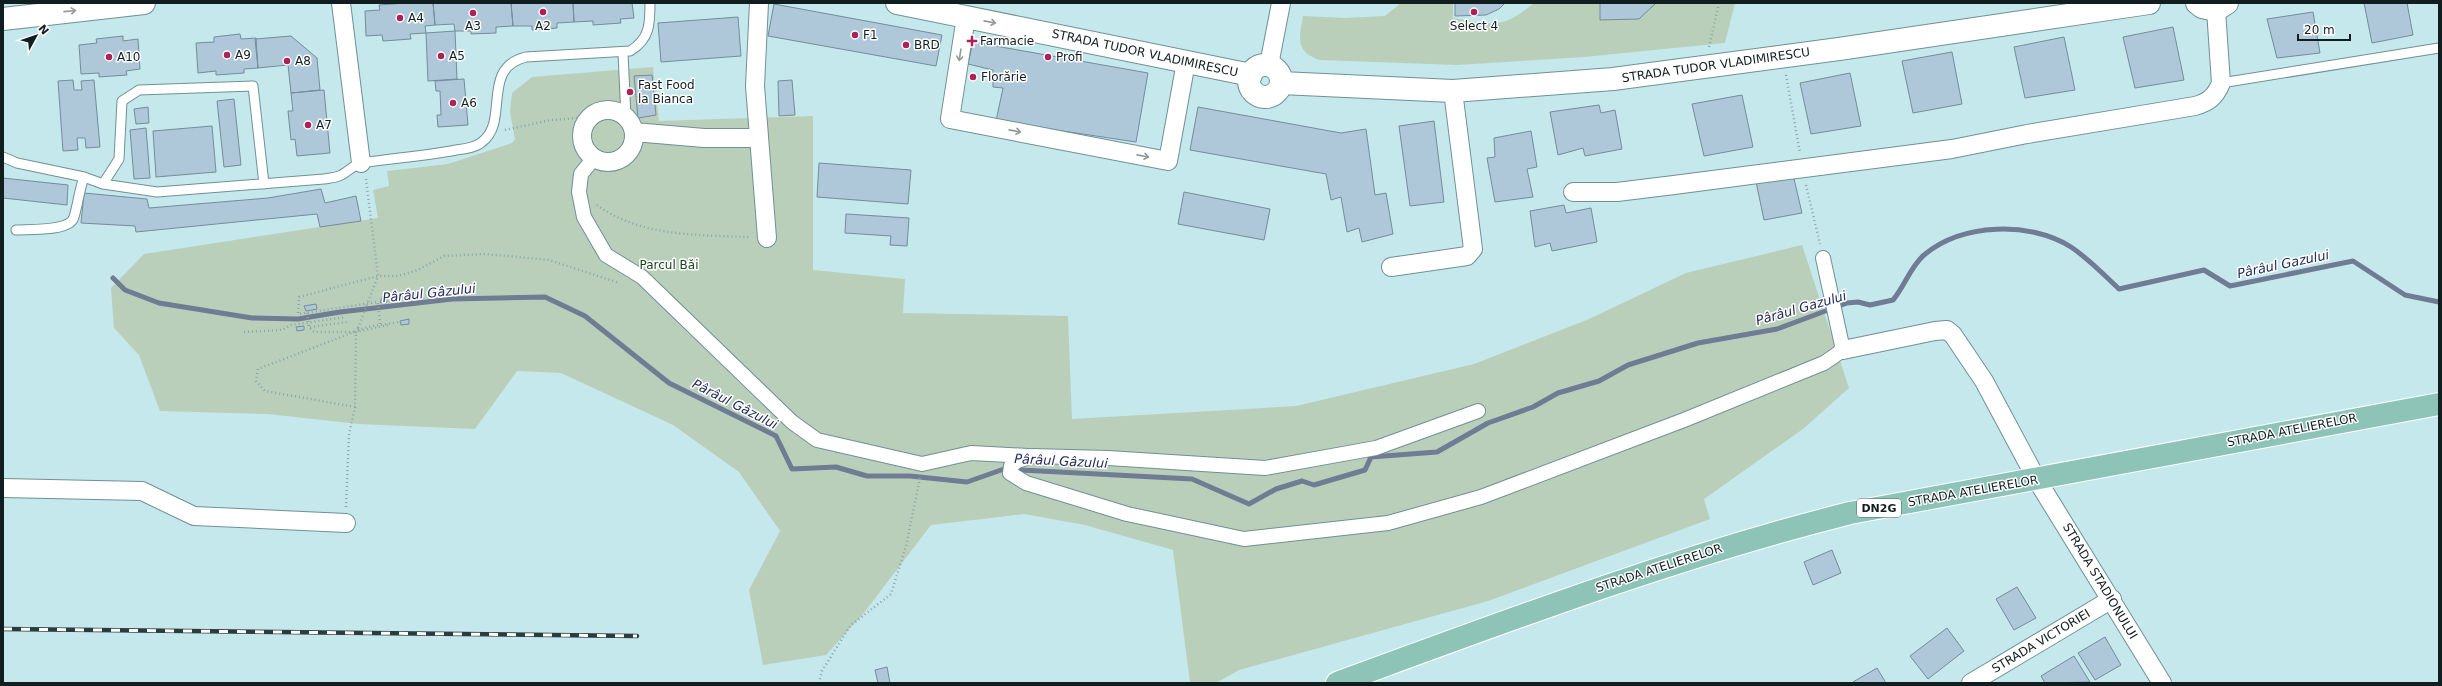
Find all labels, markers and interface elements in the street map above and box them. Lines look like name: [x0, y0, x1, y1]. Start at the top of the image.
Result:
one-way arrow: [63, 7, 76, 15]
marker: A2: [538, 7, 548, 17]
marker: Select 4: [1469, 7, 1479, 17]
marker: A3: [468, 8, 478, 18]
place label: A4: [408, 11, 424, 25]
marker: A4: [395, 13, 405, 23]
north arrow: [16, 16, 56, 56]
scale bar: [2298, 16, 2350, 42]
one-way arrow: [984, 18, 997, 26]
place label: A3: [465, 19, 481, 33]
place label: A2: [535, 19, 551, 33]
place label: Select 4: [1450, 19, 1498, 33]
text: N: [35, 22, 51, 38]
text: 20 m: [2304, 23, 2335, 37]
street label: STRADA TUDOR VLADIMIRESCU: [1051, 26, 1239, 80]
place label: F1: [863, 28, 878, 42]
marker: F1: [850, 30, 860, 40]
place label: Farmacie: [980, 34, 1034, 48]
marker: Farmacie: [967, 36, 977, 46]
place label: BRD: [914, 38, 940, 52]
marker: BRD: [901, 40, 911, 50]
street label: STRADA TUDOR VLADIMIRESCU: [1621, 45, 1811, 85]
place label: A9: [235, 48, 251, 62]
one-way arrow: [956, 48, 964, 61]
place label: A5: [449, 49, 465, 63]
place label: A10: [117, 50, 140, 64]
marker: A9: [222, 50, 232, 60]
place label: Profi: [1056, 50, 1083, 64]
marker: A5: [436, 51, 446, 61]
marker: A10: [104, 52, 114, 62]
marker: Profi: [1043, 52, 1053, 62]
place label: A8: [295, 54, 311, 68]
marker: A8: [282, 56, 292, 66]
place label: Florărie: [981, 70, 1027, 84]
marker: Florărie: [968, 72, 978, 82]
place label: Fast Food la Bianca: [638, 78, 695, 106]
marker: Fast Food la Bianca: [625, 87, 635, 97]
place label: A6: [461, 96, 477, 110]
marker: A6: [448, 98, 458, 108]
place label: A7: [316, 118, 332, 132]
marker: A7: [303, 120, 313, 130]
one-way arrow: [1008, 128, 1021, 136]
one-way arrow: [1136, 152, 1149, 160]
water label: Pârâul Gazului: [2236, 247, 2331, 281]
park label: Parcul Băi: [640, 258, 699, 272]
water label: Pârâul Gâzului: [382, 281, 477, 305]
water label: Pârâul Gazului: [1754, 288, 1848, 328]
water label: Pârâul Gâzului: [690, 376, 780, 432]
street label: STRADA ATELIERELOR: [2226, 411, 2358, 449]
water label: Pârâul Gâzului: [1014, 451, 1109, 471]
street label: STRADA ATELIERELOR: [1907, 473, 2039, 509]
road number: DN2G: [1857, 499, 1901, 517]
street label: STRADA STADIONULUI: [2060, 521, 2140, 641]
street label: STRADA ATELIERELOR: [1594, 541, 1724, 595]
street label: STRADA VICTORIEI: [1989, 606, 2093, 676]

